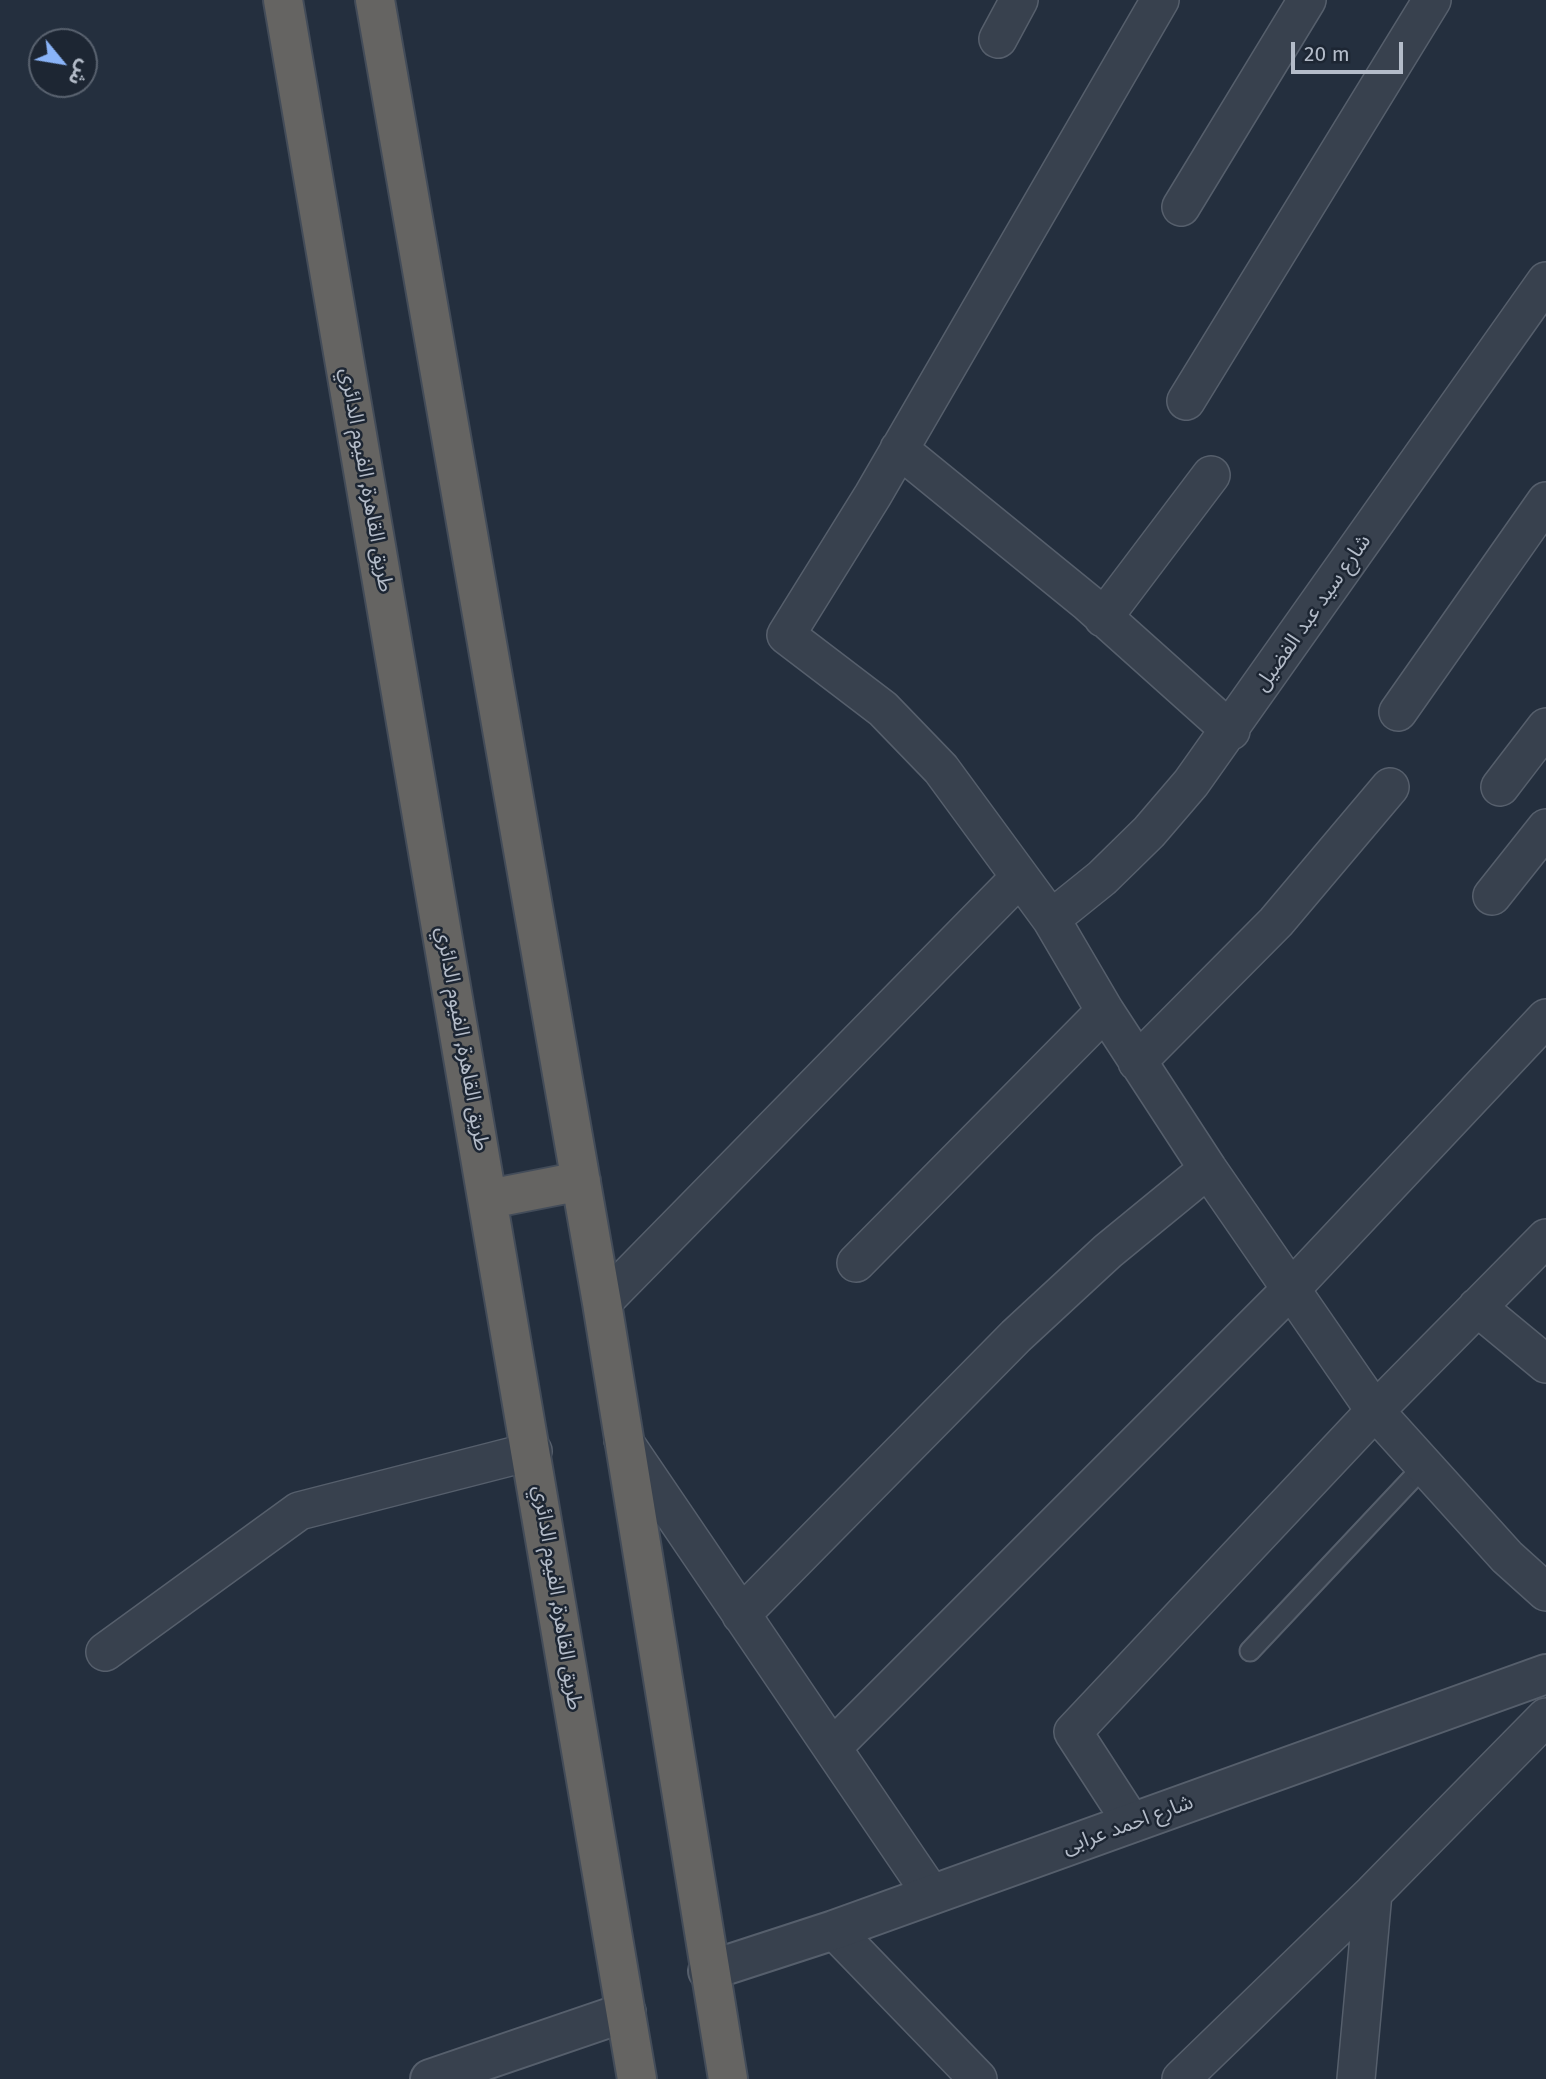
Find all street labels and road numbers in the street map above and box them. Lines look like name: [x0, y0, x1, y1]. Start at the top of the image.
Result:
street label: طريق القاهرة, الفيوم الدائري: [334, 366, 398, 594]
street label: شارع سيد عبد الفضيل: [1249, 530, 1377, 696]
street label: طريق القاهرة, الفيوم الدائري: [430, 925, 494, 1153]
street label: طريق القاهرة, الفيوم الدائري: [527, 1484, 587, 1712]
street label: شارع احمد عرابى: [1059, 1790, 1197, 1860]

